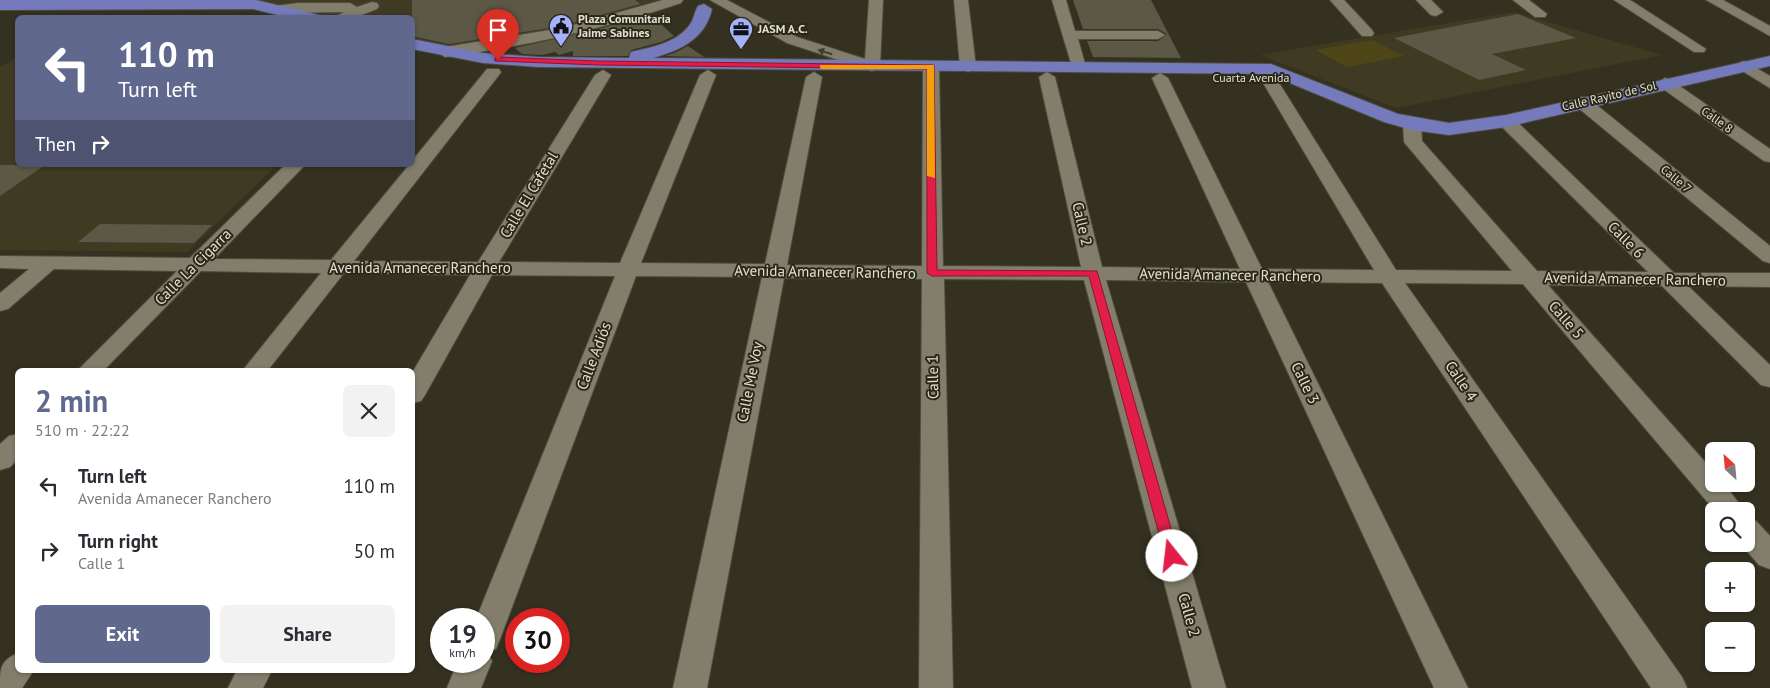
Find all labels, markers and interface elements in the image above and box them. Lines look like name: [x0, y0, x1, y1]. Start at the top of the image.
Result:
pin: [477, 9, 519, 60]
place label: Plaza Comunitaria Jaime Sabines: [577, 11, 671, 40]
public building icon: Plaza Comunitaria Jaime Sabines: [548, 13, 574, 47]
icon: arrive: [484, 16, 512, 44]
office icon: JASM A.C.: [728, 16, 754, 50]
place label: JASM A.C.: [757, 21, 808, 36]
text: 110 m: [118, 31, 215, 77]
icon: left: [35, 35, 100, 100]
one-way arrow: [818, 47, 833, 55]
street label: Cuarta Avenida: [1213, 70, 1289, 85]
text: Turn left: [118, 75, 197, 103]
street label: Calle Rayito de Sol: [1560, 77, 1658, 114]
street label: Calle 8: [1698, 103, 1736, 136]
icon: right: [86, 130, 114, 158]
text: Then: [35, 132, 76, 156]
street label: Calle El Cafetal: [495, 148, 562, 241]
street label: Calle 7: [1658, 161, 1695, 196]
street label: Calle 2: [1068, 200, 1097, 248]
street label: Calle 6: [1604, 217, 1649, 262]
street label: Calle La Cigarra: [150, 224, 235, 309]
street label: Avenida Amanecer Ranchero: [329, 258, 511, 277]
street label: Avenida Amanecer Ranchero: [734, 260, 916, 283]
street label: Avenida Amanecer Ranchero: [1139, 263, 1321, 286]
street label: Avenida Amanecer Ranchero: [1544, 267, 1726, 290]
street label: Calle 5: [1545, 297, 1588, 343]
street label: Calle Adiós: [572, 319, 615, 392]
street label: Calle Me Voy: [732, 340, 767, 424]
street label: Calle 1: [923, 355, 942, 399]
street label: Calle 4: [1441, 357, 1482, 404]
street label: Calle 3: [1287, 359, 1324, 407]
text: 2 min: [35, 381, 108, 420]
button: close: [343, 385, 395, 437]
text: 510 m · 22:22: [35, 420, 130, 440]
north arrow: [1705, 442, 1755, 492]
map controls: [1705, 442, 1755, 672]
text: Turn left: [78, 464, 147, 488]
icon: left: [35, 472, 63, 500]
text: 110 m: [343, 474, 395, 498]
text: Avenida Amanecer Ranchero: [78, 488, 272, 508]
button: search: [1705, 502, 1755, 552]
text: Turn right: [78, 529, 158, 553]
position arrow: [1145, 529, 1197, 581]
icon: right: [35, 537, 63, 565]
text: 50 m: [354, 539, 395, 563]
text: Calle 1: [78, 553, 125, 573]
button: +: [1705, 562, 1755, 612]
street label: Calle 2: [1174, 591, 1205, 639]
button: Exit: [35, 605, 210, 663]
button: Share: [220, 605, 395, 663]
speed limit sign: 30: [505, 608, 570, 673]
text: 19: [448, 618, 477, 650]
button: −: [1705, 622, 1755, 672]
text: km/h: [449, 645, 476, 660]

